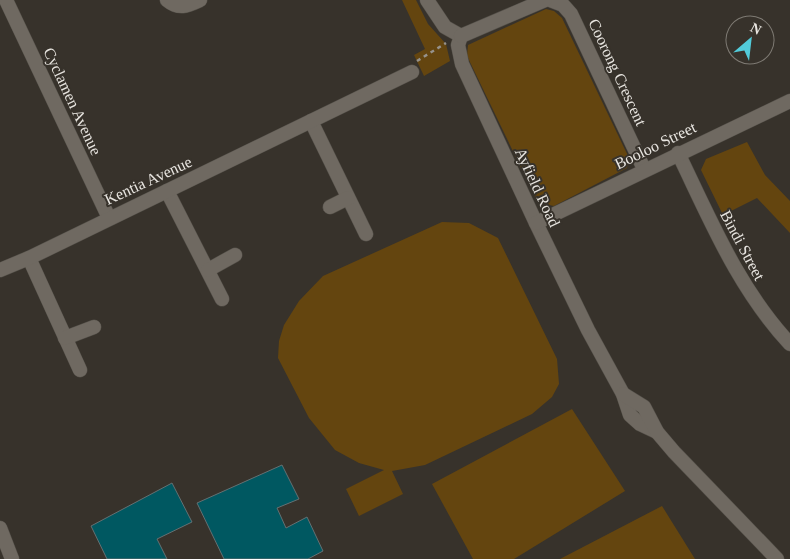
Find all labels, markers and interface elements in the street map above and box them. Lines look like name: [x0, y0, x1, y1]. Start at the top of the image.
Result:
north arrow: [725, 15, 775, 65]
street label: Coorong Crescent: [584, 16, 650, 129]
text: N: [748, 20, 764, 38]
street label: Cyclamen Avenue: [39, 45, 105, 158]
street label: Booloo Street: [612, 118, 699, 172]
street label: Ayfield Road: [511, 145, 563, 230]
street label: Kentia Avenue: [102, 153, 195, 208]
street label: Bindi Street: [717, 207, 768, 284]

